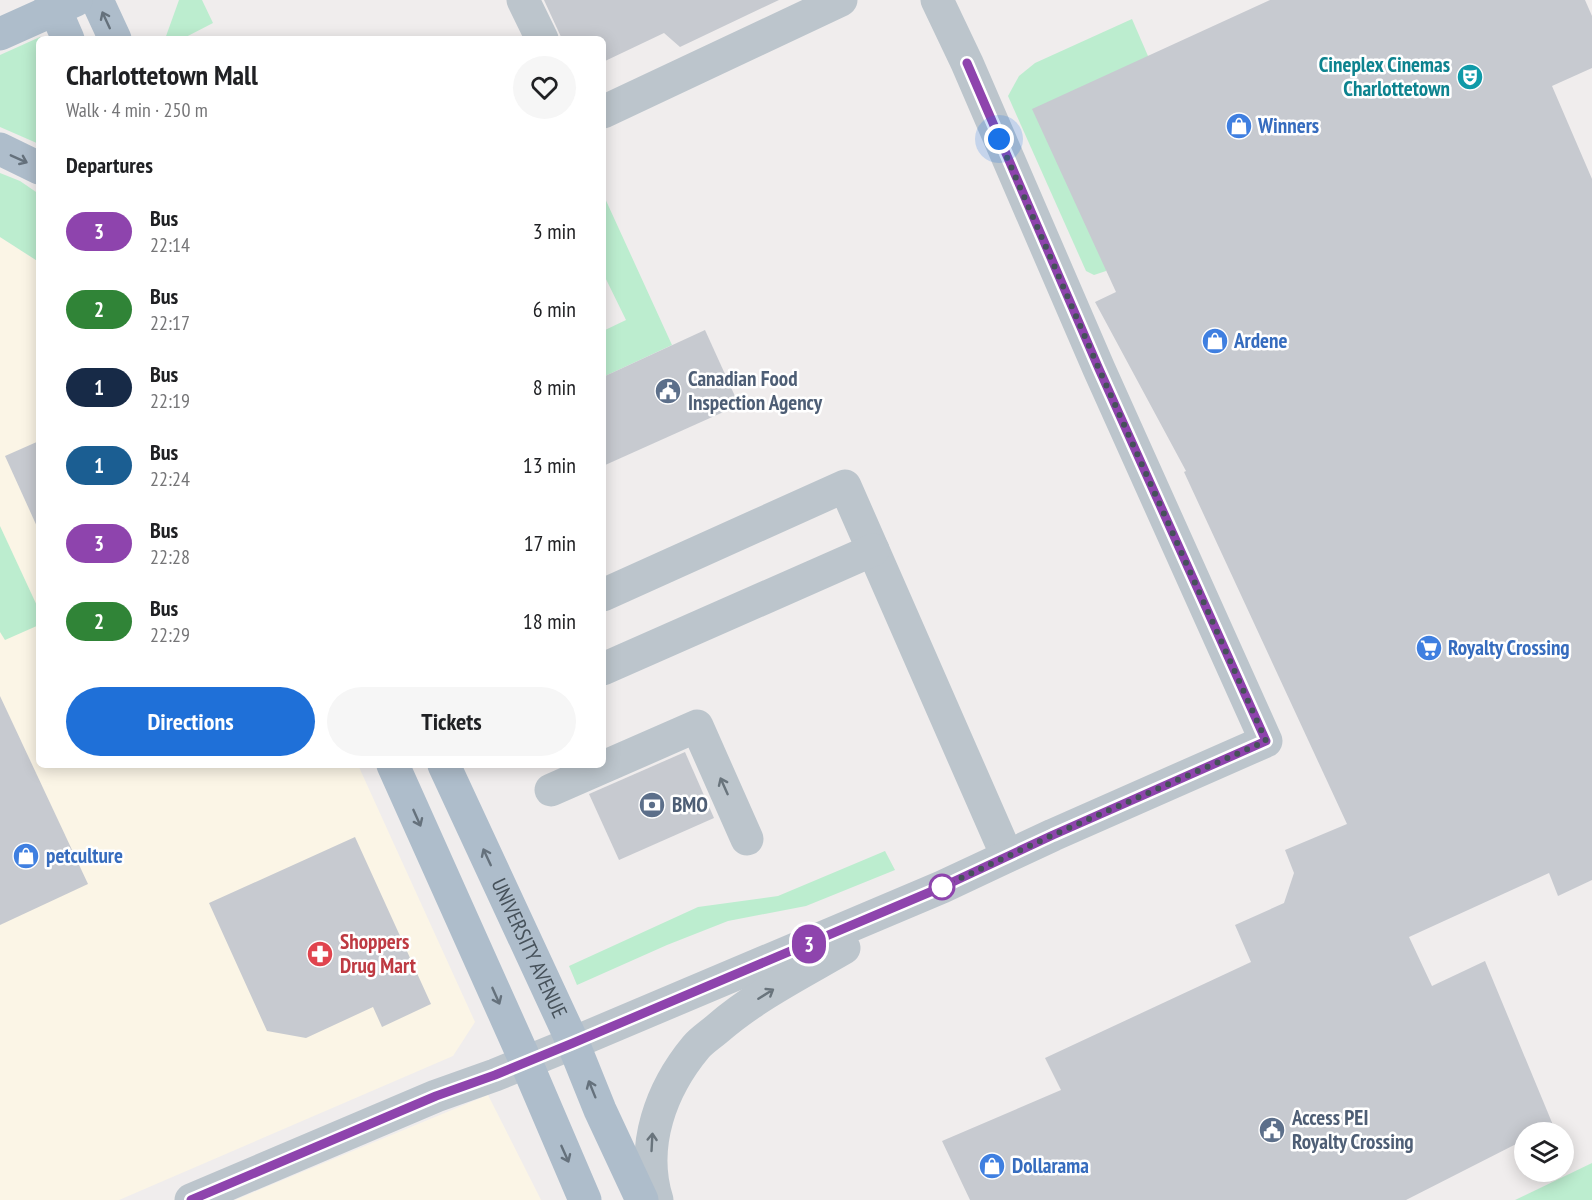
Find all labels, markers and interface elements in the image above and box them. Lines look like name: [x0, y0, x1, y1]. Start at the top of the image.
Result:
one-way arrow: [100, 11, 111, 29]
place label: Cineplex Cinemas Charlottetown: [1319, 51, 1450, 102]
text: Charlottetown Mall: [66, 56, 258, 93]
button: heart: [513, 56, 576, 119]
theatre icon: Cineplex Cinemas Charlottetown: [1455, 62, 1485, 92]
text: Walk · 4 min · 250 m: [66, 97, 208, 123]
shop icon: Winners: [1224, 111, 1254, 141]
place label: Winners: [1257, 112, 1319, 139]
your location: [984, 124, 1014, 154]
text: Departures: [66, 151, 153, 179]
one-way arrow: [10, 153, 28, 165]
text: Bus: [150, 204, 178, 232]
text: 3 min: [533, 217, 576, 245]
text: 3: [94, 218, 104, 245]
text: 22:14: [150, 232, 190, 258]
text: Bus: [150, 282, 178, 310]
text: 6 min: [533, 295, 576, 323]
text: 2: [94, 296, 104, 323]
text: 22:17: [150, 310, 190, 336]
shop icon: Ardene: [1200, 326, 1230, 356]
place label: Ardene: [1233, 327, 1287, 354]
text: Bus: [150, 360, 178, 388]
place label: Canadian Food Inspection Agency: [688, 365, 823, 416]
text: 8 min: [533, 373, 576, 401]
text: 1: [94, 374, 104, 401]
public building icon: Canadian Food Inspection Agency: [653, 376, 683, 406]
text: 22:19: [150, 388, 190, 414]
text: Bus: [150, 438, 178, 466]
text: 13 min: [523, 451, 576, 479]
text: 1: [94, 452, 104, 479]
text: 22:24: [150, 466, 190, 492]
text: Bus: [150, 516, 178, 544]
text: 17 min: [524, 529, 576, 557]
text: 3: [94, 530, 104, 557]
text: 22:28: [150, 544, 190, 570]
text: Bus: [150, 594, 178, 622]
text: 18 min: [523, 607, 576, 635]
text: 2: [94, 608, 104, 635]
text: 22:29: [150, 622, 190, 648]
supermarket icon: Royalty Crossing: [1414, 633, 1444, 663]
place label: Royalty Crossing: [1448, 634, 1570, 661]
button: Directions: [66, 687, 315, 756]
button: Tickets: [327, 687, 576, 756]
one-way arrow: [718, 777, 729, 795]
bank icon: BMO: [637, 790, 667, 820]
place label: BMO: [672, 791, 708, 818]
one-way arrow: [411, 809, 423, 827]
shop icon: petculture: [11, 841, 41, 871]
place label: petculture: [46, 842, 123, 869]
one-way arrow: [480, 848, 491, 866]
street label: UNIVERSITY AVENUE: [485, 874, 574, 1022]
unlabelled marker: [929, 874, 955, 900]
line badge: 3: [790, 924, 828, 964]
place label: Shoppers Drug Mart: [340, 928, 416, 979]
text: 3: [804, 931, 814, 958]
pharmacy icon: Shoppers Drug Mart: [305, 939, 335, 969]
one-way arrow: [491, 987, 503, 1005]
one-way arrow: [757, 987, 774, 999]
one-way arrow: [586, 1081, 597, 1099]
place label: Access PEI Royalty Crossing: [1291, 1104, 1414, 1155]
public building icon: Access PEI Royalty Crossing: [1257, 1115, 1287, 1145]
map controls: [1514, 1122, 1574, 1182]
button: layers: [1514, 1122, 1574, 1182]
one-way arrow: [647, 1133, 658, 1153]
one-way arrow: [560, 1145, 571, 1163]
shop icon: Dollarama: [977, 1151, 1007, 1181]
place label: Dollarama: [1012, 1152, 1089, 1179]

